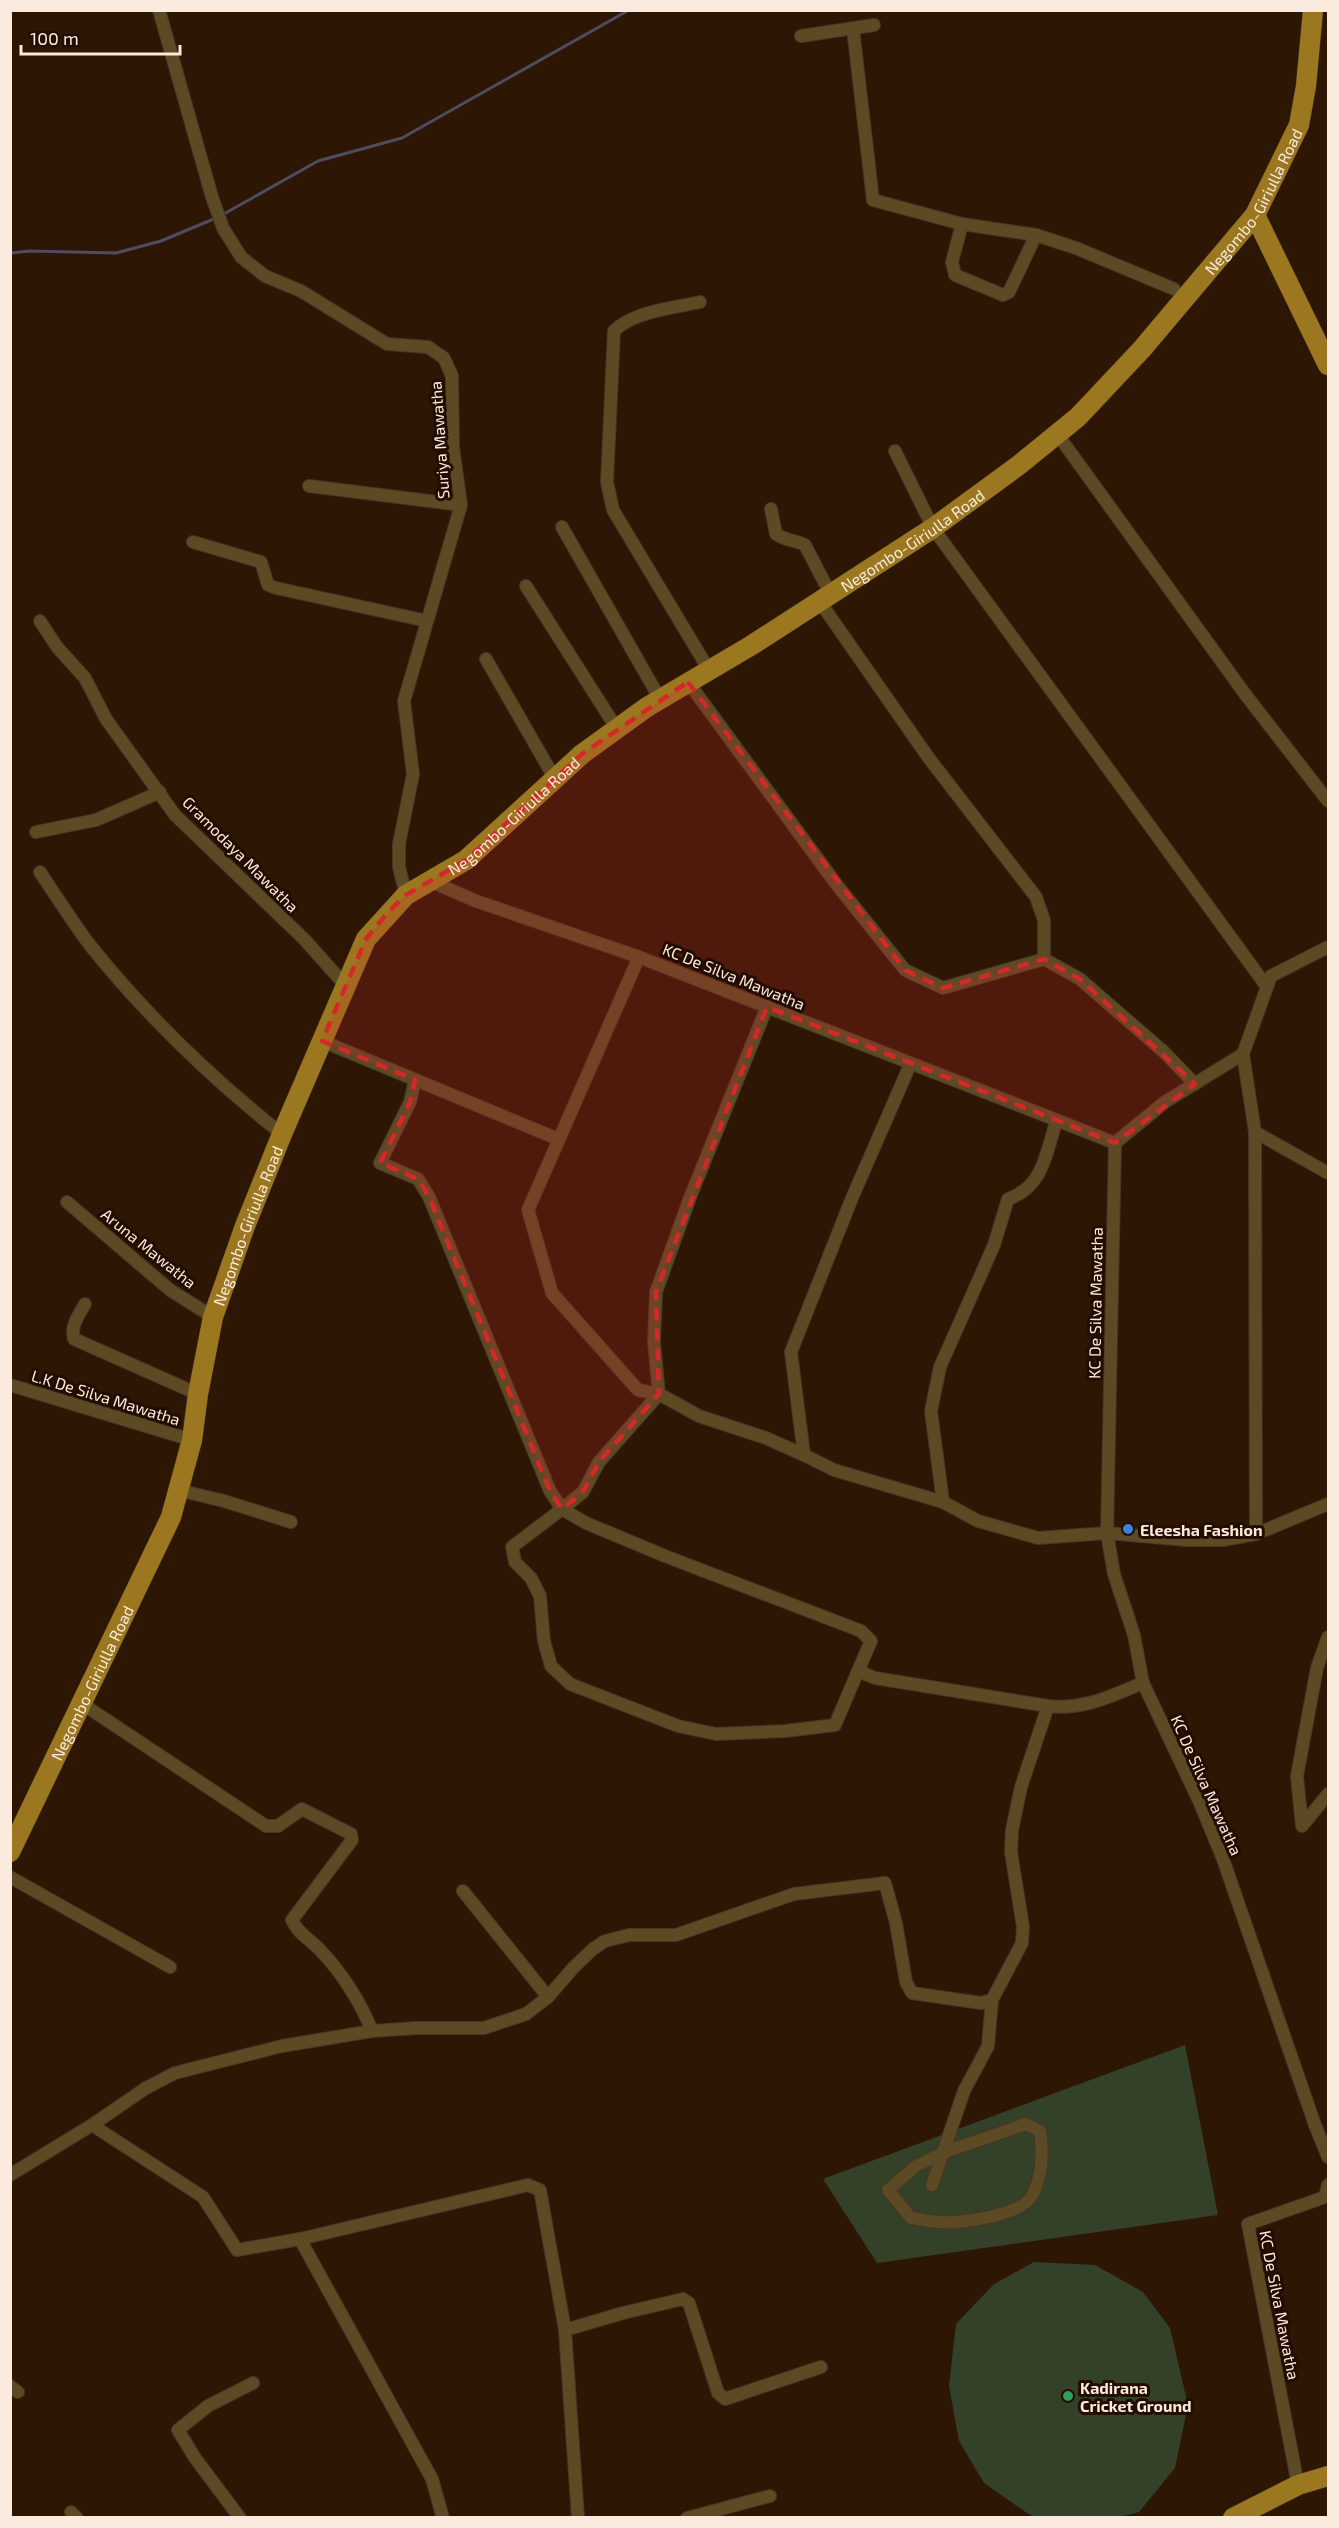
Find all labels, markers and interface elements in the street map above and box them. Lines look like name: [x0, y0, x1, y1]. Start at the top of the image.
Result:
scale bar: [21, 18, 180, 56]
text: 100 m: [30, 27, 79, 49]
street label: Negombo-Giriulla Road: [1200, 125, 1305, 278]
street label: Suriya Mawatha: [425, 380, 453, 500]
street label: Negombo-Giriulla Road: [836, 484, 988, 595]
street label: Negombo-Giriulla Road: [444, 752, 583, 878]
street label: Gramodaya Mawatha: [179, 792, 303, 916]
street label: KC De Silva Mawatha: [660, 939, 808, 1013]
street label: Negombo-Giriulla Road: [208, 1143, 286, 1308]
street label: Aruna Mawatha: [98, 1204, 200, 1292]
street label: KC De Silva Mawatha: [1084, 1227, 1106, 1379]
street label: L.K De Silva Mawatha: [29, 1365, 183, 1429]
place label: Eleesha Fashion: [1140, 1520, 1263, 1539]
marker: Eleesha Fashion: [1121, 1522, 1135, 1536]
street label: Negombo-Giriulla Road: [46, 1602, 137, 1763]
street label: KC De Silva Mawatha: [1167, 1712, 1247, 1858]
street label: KC De Silva Mawatha: [1256, 2229, 1304, 2381]
place label: Kadirana Cricket Ground: [1080, 2378, 1192, 2415]
marker: Kadirana Cricket Ground: [1061, 2389, 1075, 2403]

